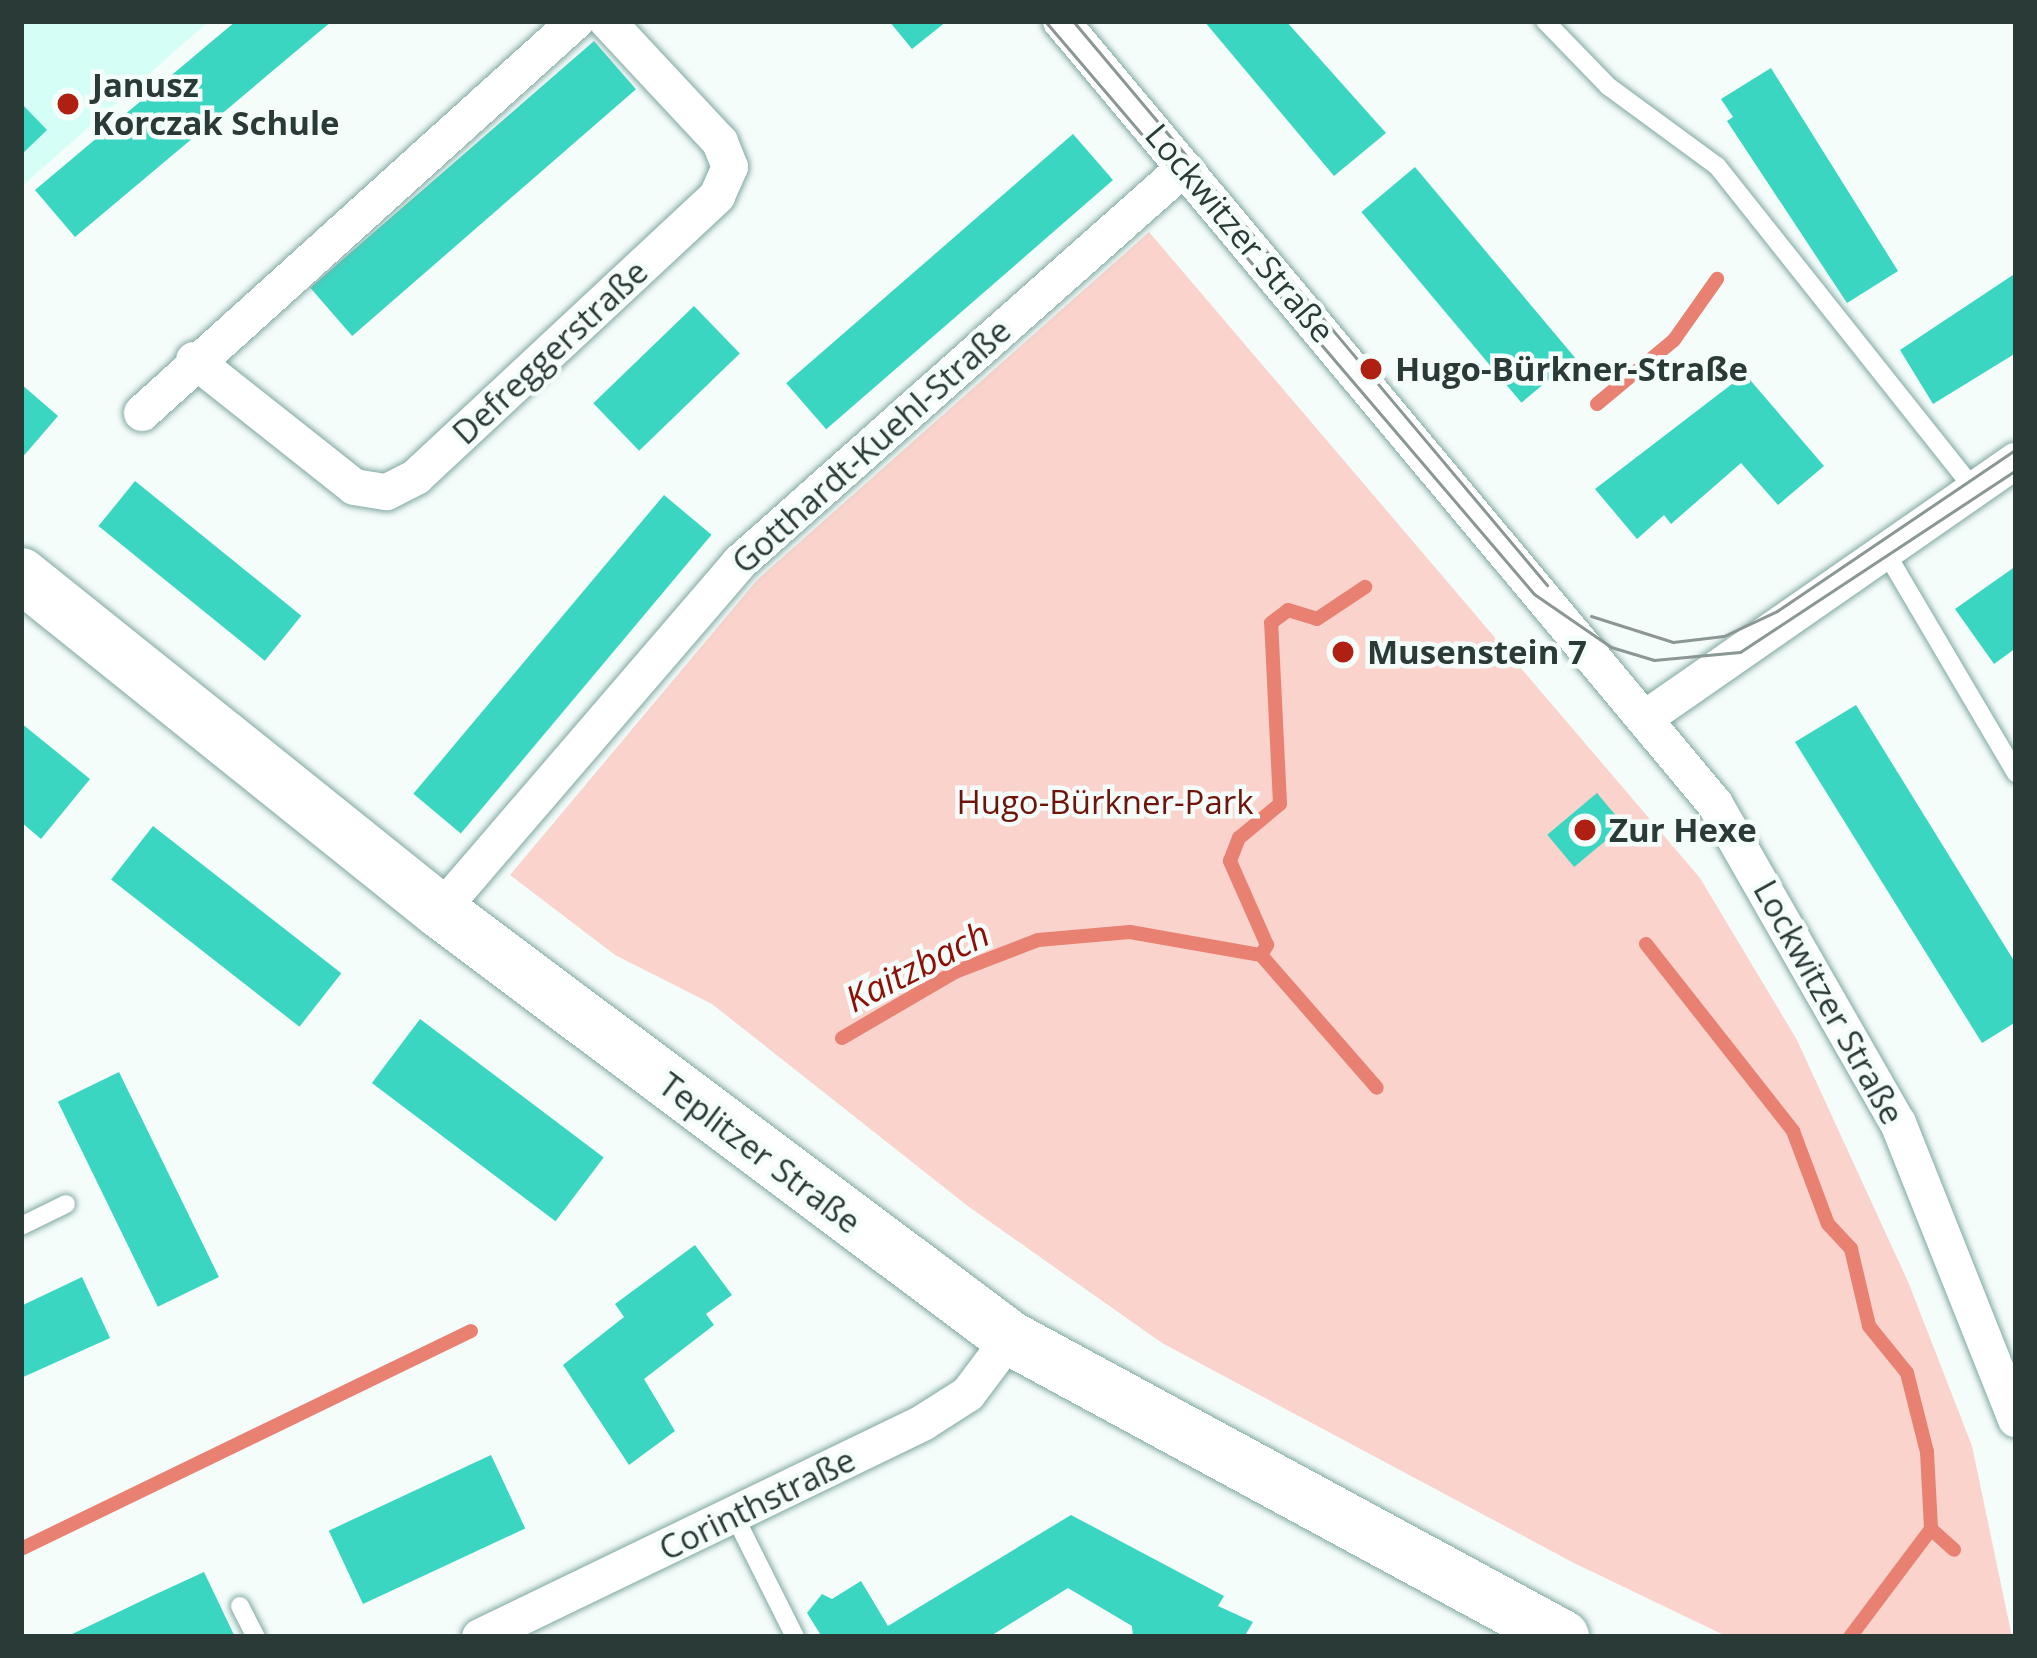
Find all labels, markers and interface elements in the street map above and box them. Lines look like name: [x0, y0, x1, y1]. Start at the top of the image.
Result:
place label: Janusz Korczak Schule: [92, 65, 339, 143]
marker: Janusz Korczak Schule: [55, 91, 81, 117]
street label: Lockwitzer Straße: [1137, 116, 1343, 350]
street label: Defreggerstraße: [444, 252, 656, 452]
street label: Gotthardt-Kuehl-Straße: [724, 311, 1018, 581]
place label: Hugo-Bürkner-Straße: [1395, 349, 1748, 389]
marker: Hugo-Bürkner-Straße: [1358, 356, 1384, 382]
place label: Musenstein 7: [1367, 632, 1587, 672]
marker: Musenstein 7: [1330, 639, 1356, 665]
park label: Hugo-Bürkner-Park: [956, 782, 1254, 822]
place label: Zur Hexe: [1609, 810, 1757, 850]
marker: Zur Hexe: [1572, 817, 1598, 843]
street label: Lockwitzer Straße: [1746, 873, 1912, 1131]
water label: Kaitzbach: [838, 911, 996, 1021]
street label: Teplitzer Straße: [651, 1064, 869, 1242]
street label: Corinthstraße: [653, 1439, 861, 1569]

